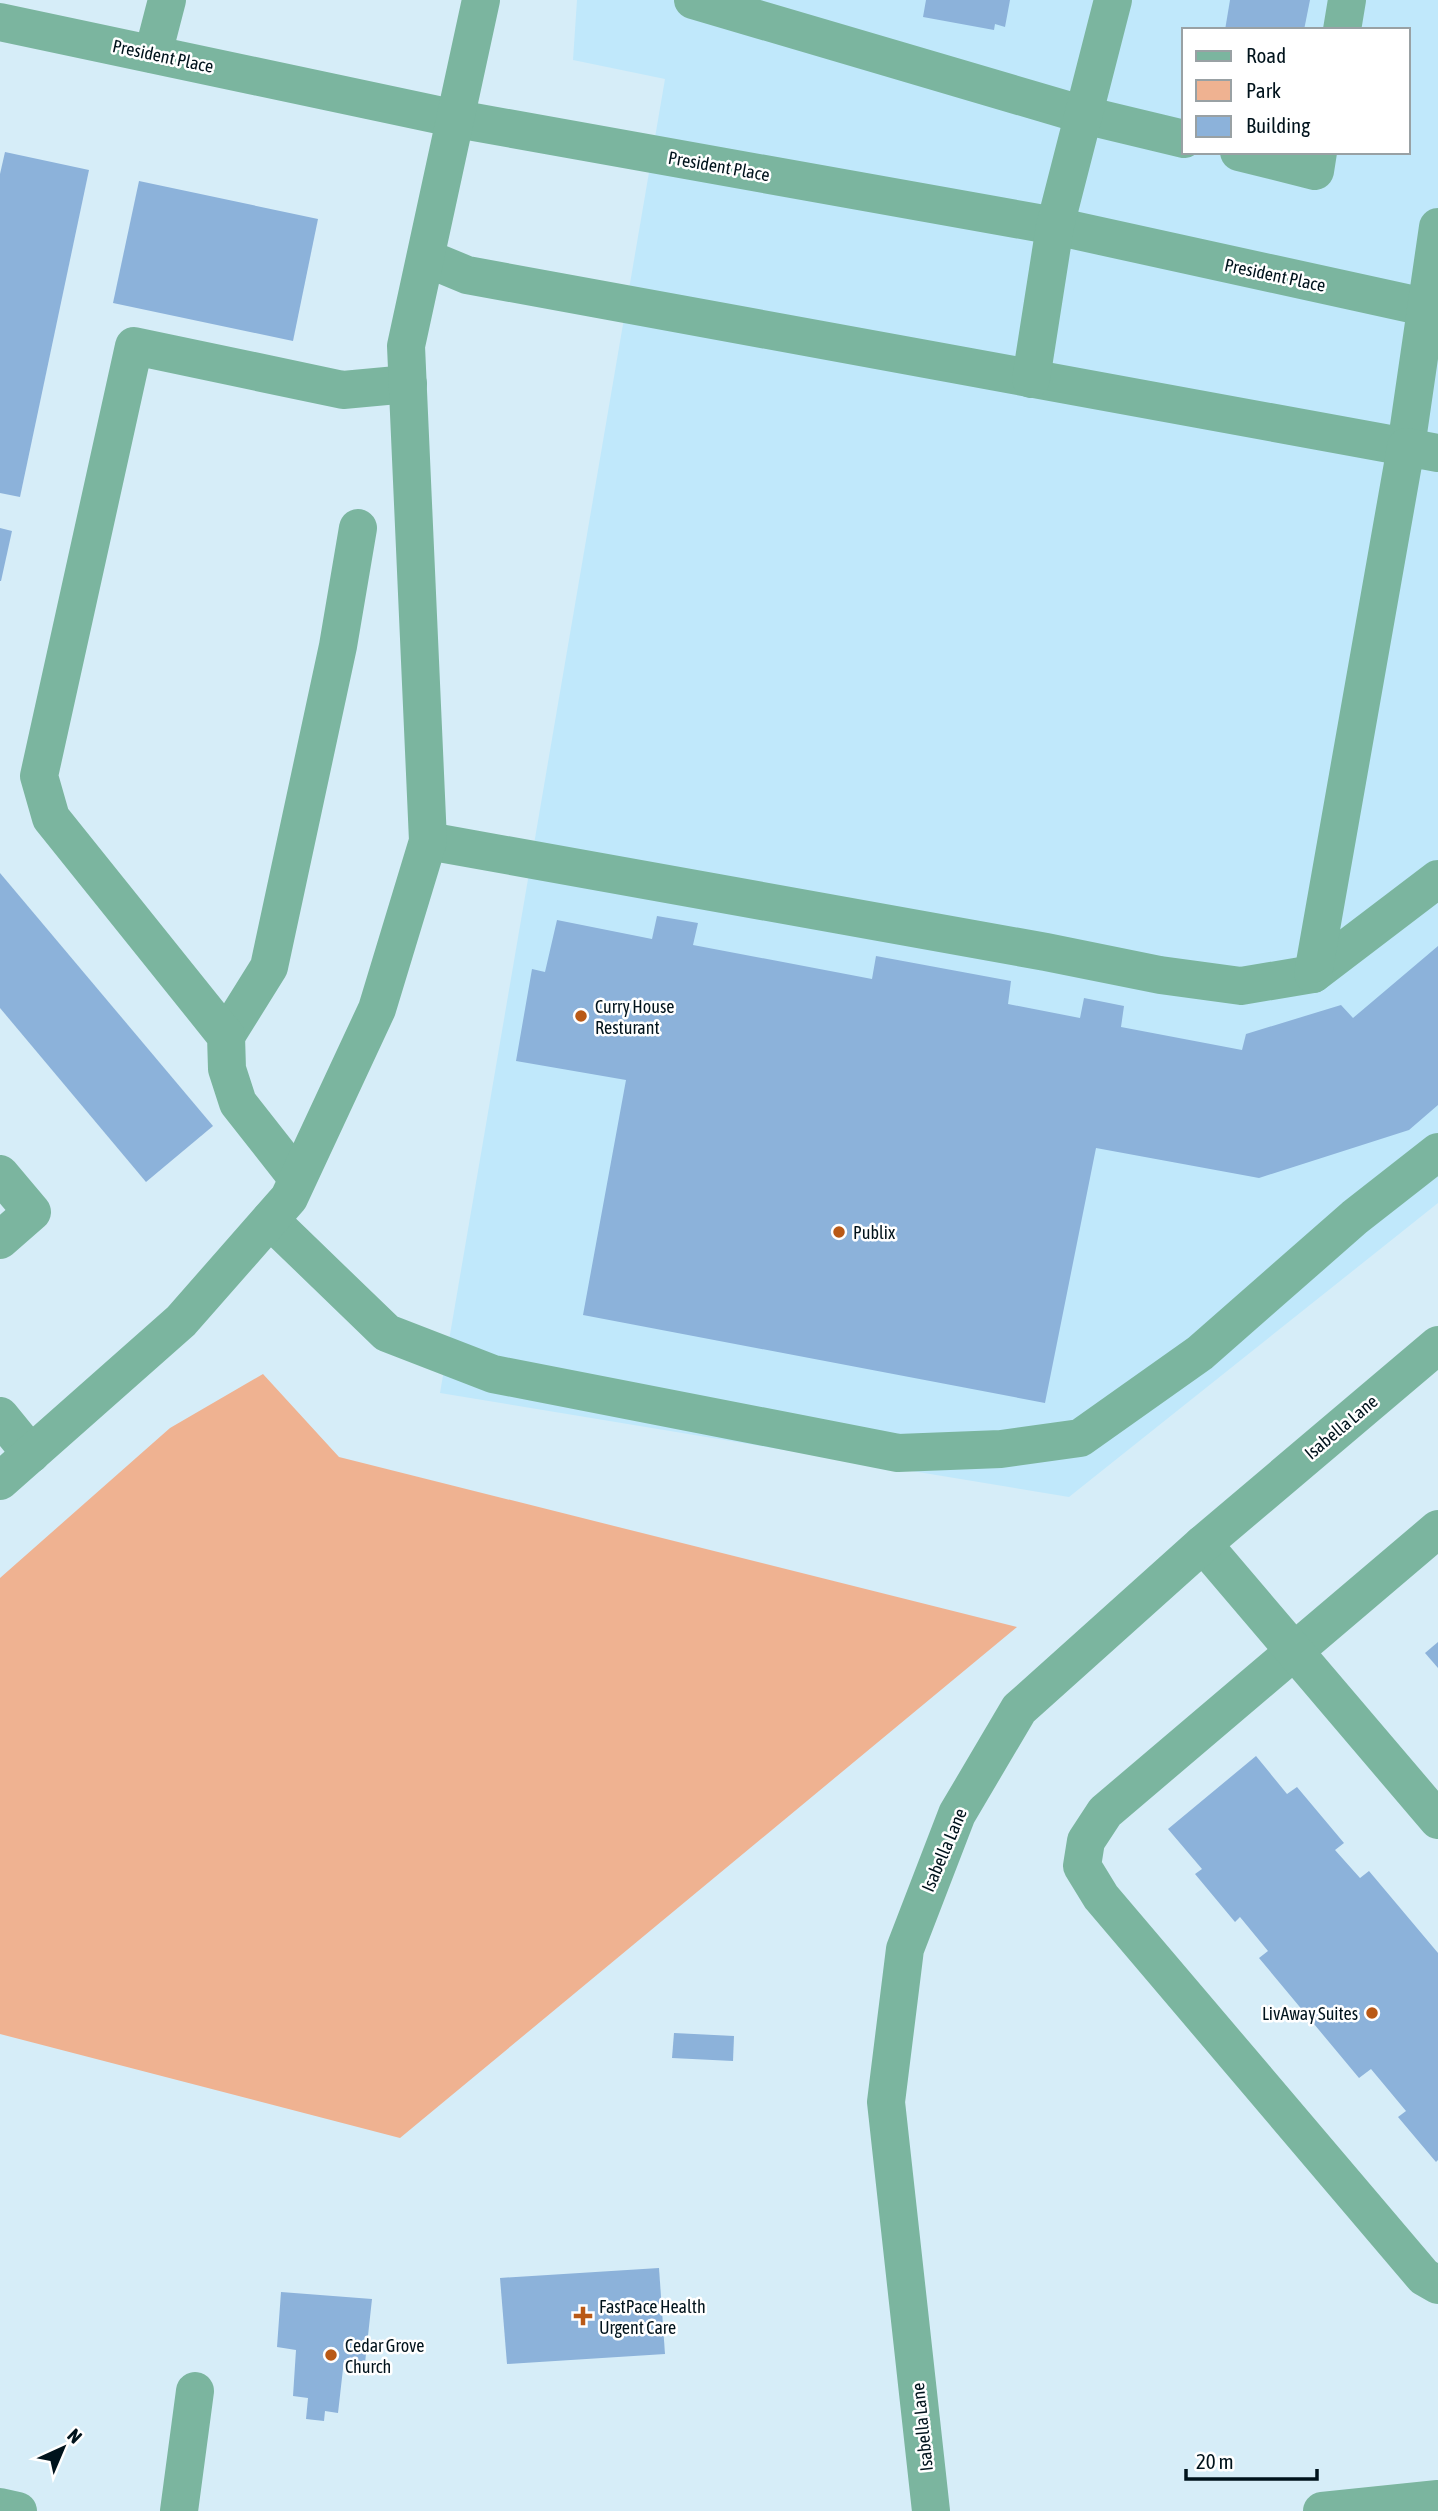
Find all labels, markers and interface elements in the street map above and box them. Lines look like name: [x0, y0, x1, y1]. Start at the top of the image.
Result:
legend: [1182, 28, 1410, 154]
street label: President Place: [111, 35, 215, 77]
text: Road: [1246, 43, 1286, 67]
text: Park: [1246, 78, 1281, 102]
text: Building: [1246, 113, 1310, 137]
street label: President Place: [667, 147, 771, 185]
street label: President Place: [1223, 254, 1327, 296]
place label: Curry House Resturant: [595, 996, 674, 1038]
marker: Curry House Resturant: [573, 1008, 589, 1024]
place label: Publix: [853, 1222, 895, 1243]
marker: Publix: [831, 1224, 847, 1240]
street label: Isabella Lane: [1300, 1390, 1382, 1464]
street label: Isabella Lane: [917, 1805, 971, 1895]
place label: LivAway Suites: [1262, 2003, 1358, 2024]
marker: LivAway Suites: [1364, 2005, 1380, 2021]
place label: FastPace Health Urgent Care: [599, 2296, 706, 2338]
marker: FastPace Health Urgent Care: [573, 2306, 593, 2326]
place label: Cedar Grove Church: [345, 2335, 424, 2377]
marker: Cedar Grove Church: [323, 2347, 339, 2363]
street label: Isabella Lane: [907, 2382, 937, 2472]
north arrow: [28, 2413, 98, 2483]
text: N: [63, 2424, 86, 2448]
scale bar: [1186, 2438, 1317, 2482]
text: 20 m: [1196, 2449, 1234, 2473]

